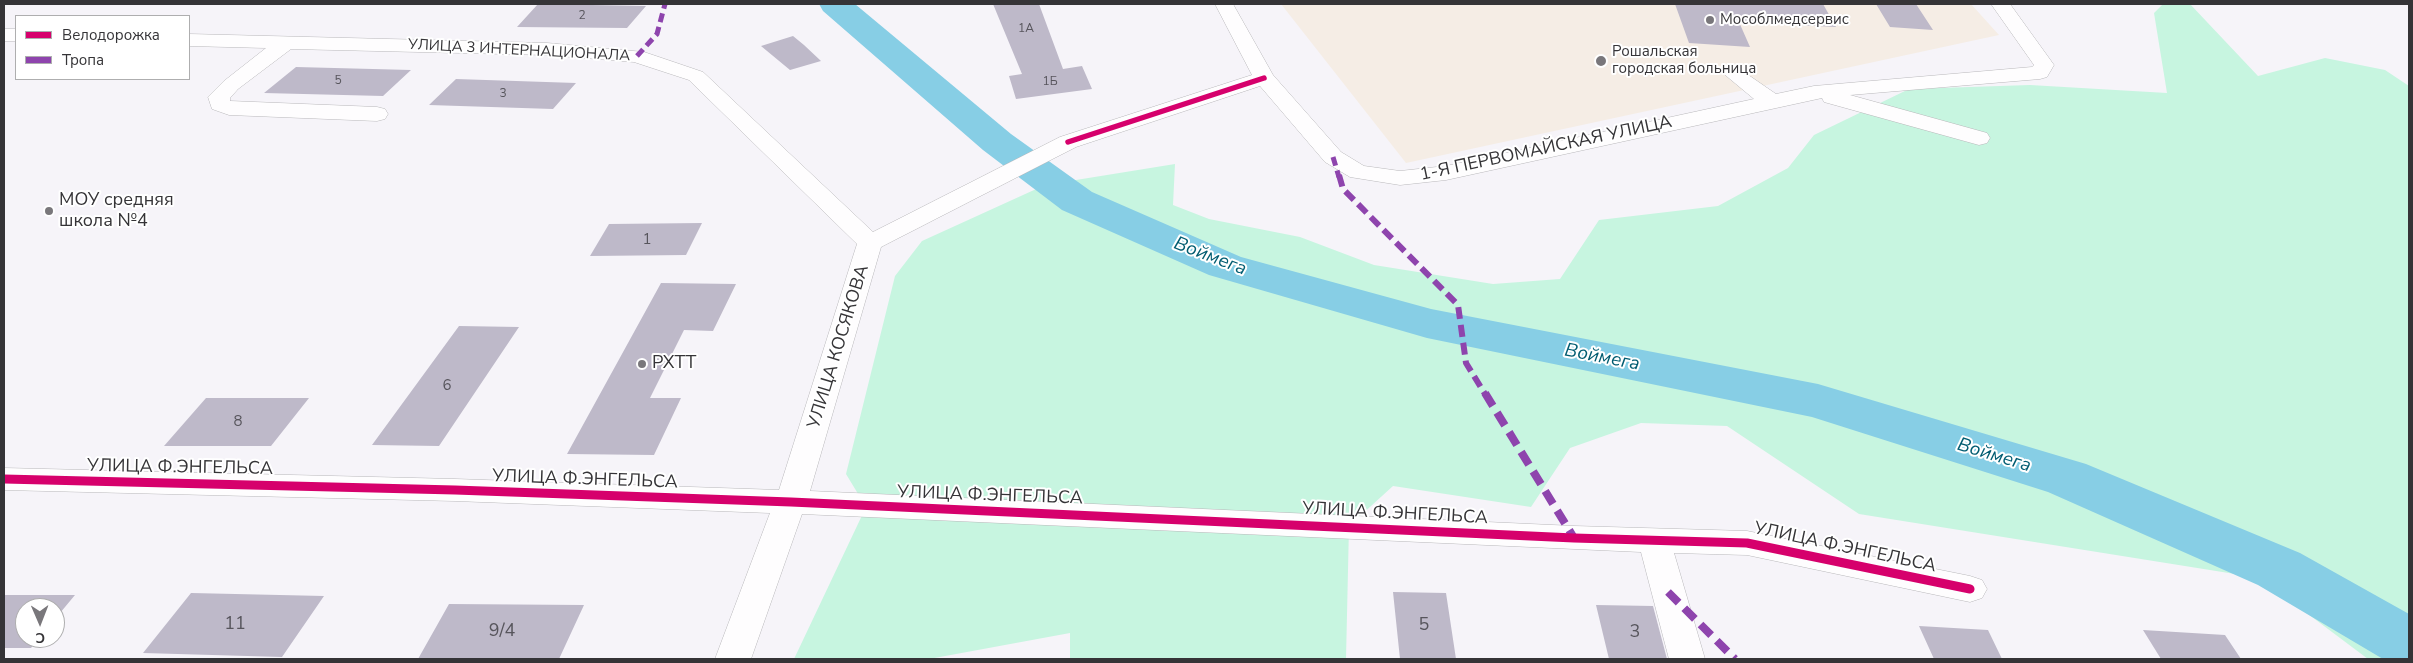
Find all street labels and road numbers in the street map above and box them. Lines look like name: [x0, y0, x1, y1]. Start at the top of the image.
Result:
street label: УЛИЦА 3 ИНТЕРНАЦИОНАЛА: [407, 36, 631, 66]
street label: 1-Я ПЕРВОМАЙСКАЯ УЛИЦА: [1418, 112, 1674, 186]
street label: УЛИЦА КОСЯКОВА: [804, 263, 874, 431]
street label: УЛИЦА Ф.ЭНГЕЛЬСА: [87, 456, 273, 480]
street label: УЛИЦА Ф.ЭНГЕЛЬСА: [492, 466, 678, 494]
street label: УЛИЦА Ф.ЭНГЕЛЬСА: [897, 482, 1083, 510]
street label: УЛИЦА Ф.ЭНГЕЛЬСА: [1302, 498, 1488, 530]
street label: УЛИЦА Ф.ЭНГЕЛЬСА: [1752, 518, 1938, 578]

